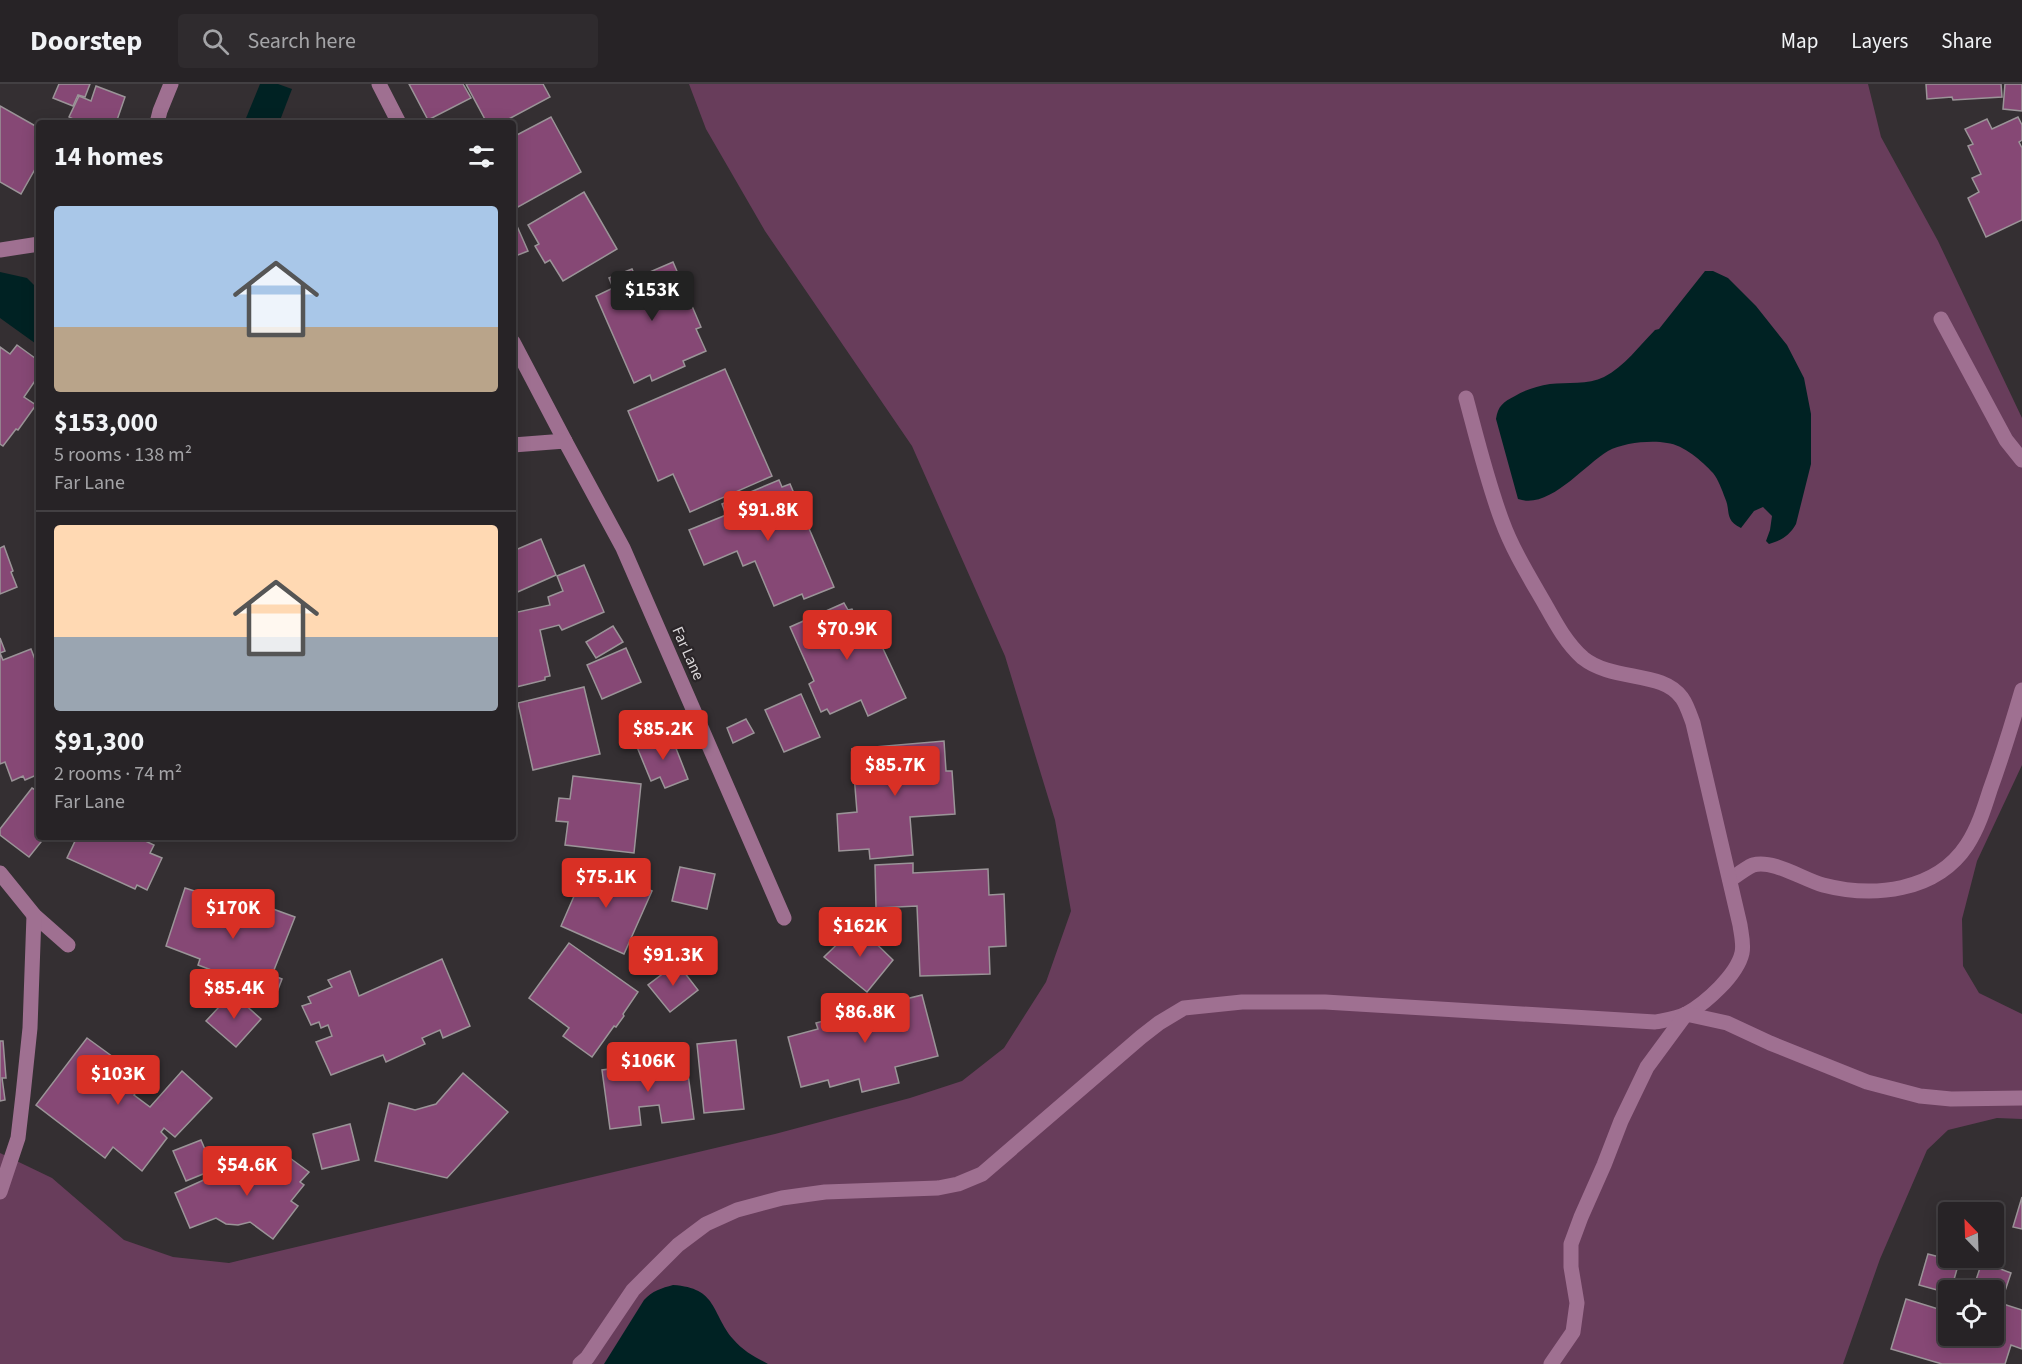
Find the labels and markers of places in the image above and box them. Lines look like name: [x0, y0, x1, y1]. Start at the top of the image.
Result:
pin: $153K: [610, 271, 694, 322]
pin: $91.8K: [719, 491, 817, 542]
pin: $70.9K: [798, 610, 896, 661]
pin: $85.2K: [614, 710, 712, 761]
pin: $85.7K: [846, 746, 944, 797]
pin: $75.1K: [557, 858, 655, 909]
pin: $170K: [191, 889, 275, 940]
pin: $162K: [818, 907, 902, 958]
pin: $91.3K: [624, 936, 722, 987]
pin: $85.4K: [185, 969, 283, 1020]
pin: $86.8K: [816, 993, 914, 1044]
pin: $106K: [606, 1042, 690, 1093]
pin: $103K: [76, 1055, 160, 1106]
pin: $54.6K: [198, 1146, 296, 1197]

